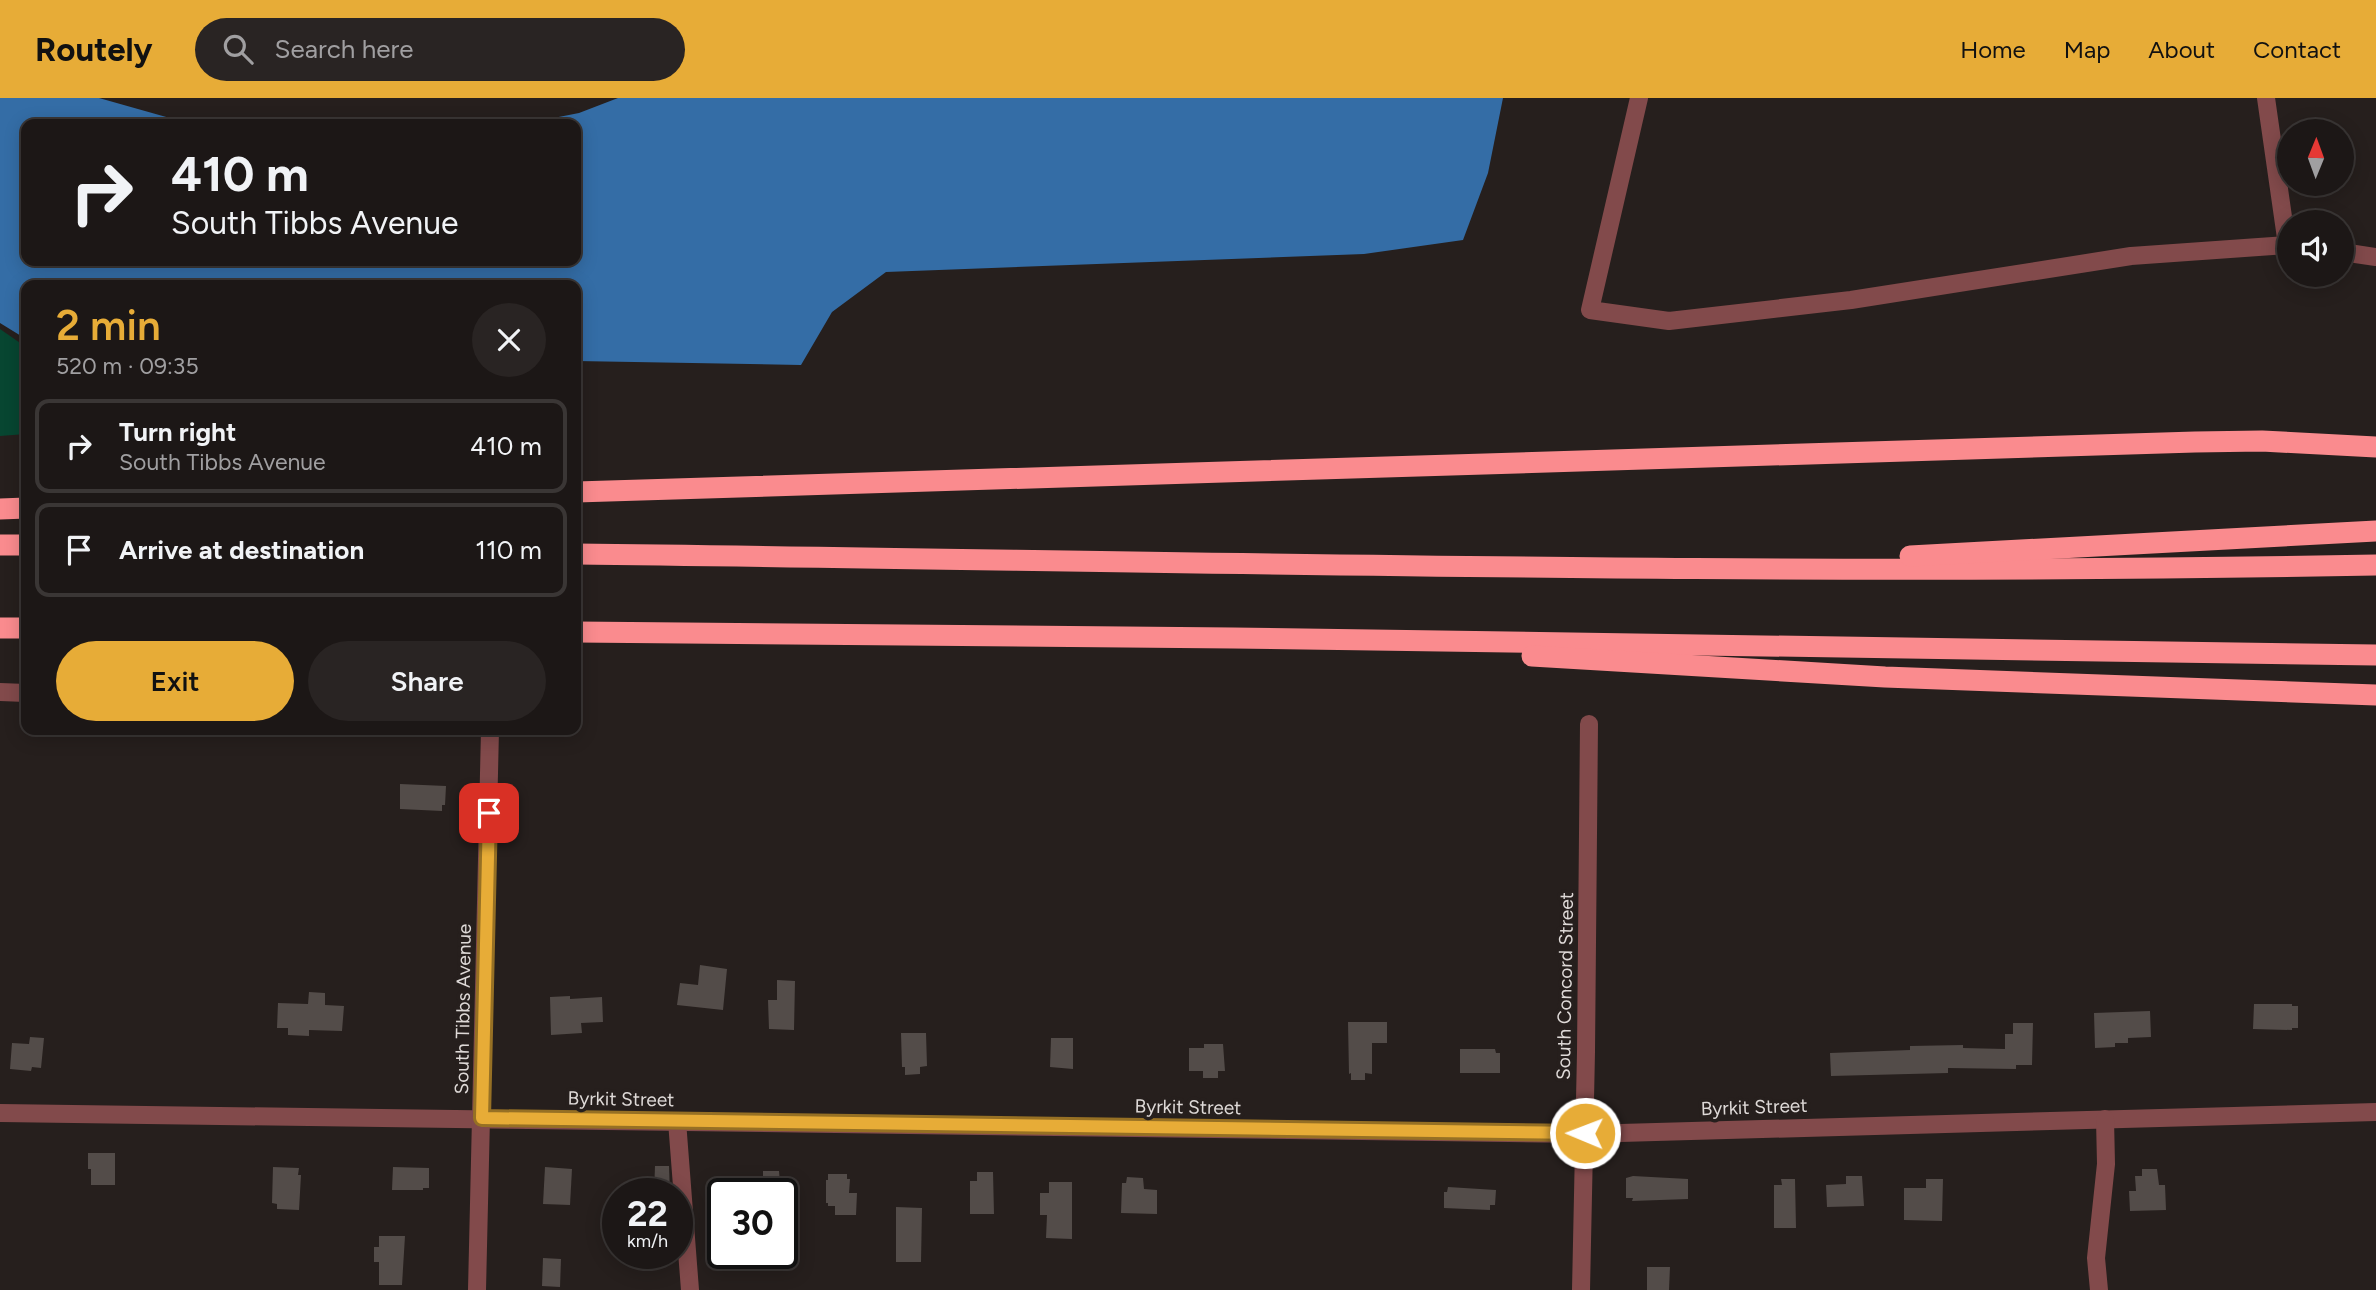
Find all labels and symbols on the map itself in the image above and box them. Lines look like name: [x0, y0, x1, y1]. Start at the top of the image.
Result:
north arrow: [2277, 119, 2354, 196]
pin: [459, 783, 519, 843]
street label: South Concord Street: [1552, 892, 1578, 1080]
street label: South Tibbs Avenue: [450, 923, 476, 1095]
street label: Byrkit Street: [567, 1087, 675, 1111]
street label: Byrkit Street: [1700, 1094, 1808, 1120]
street label: Byrkit Street: [1134, 1095, 1242, 1119]
position arrow: [1548, 1096, 1622, 1170]
speed limit sign: 30: [707, 1178, 798, 1269]

